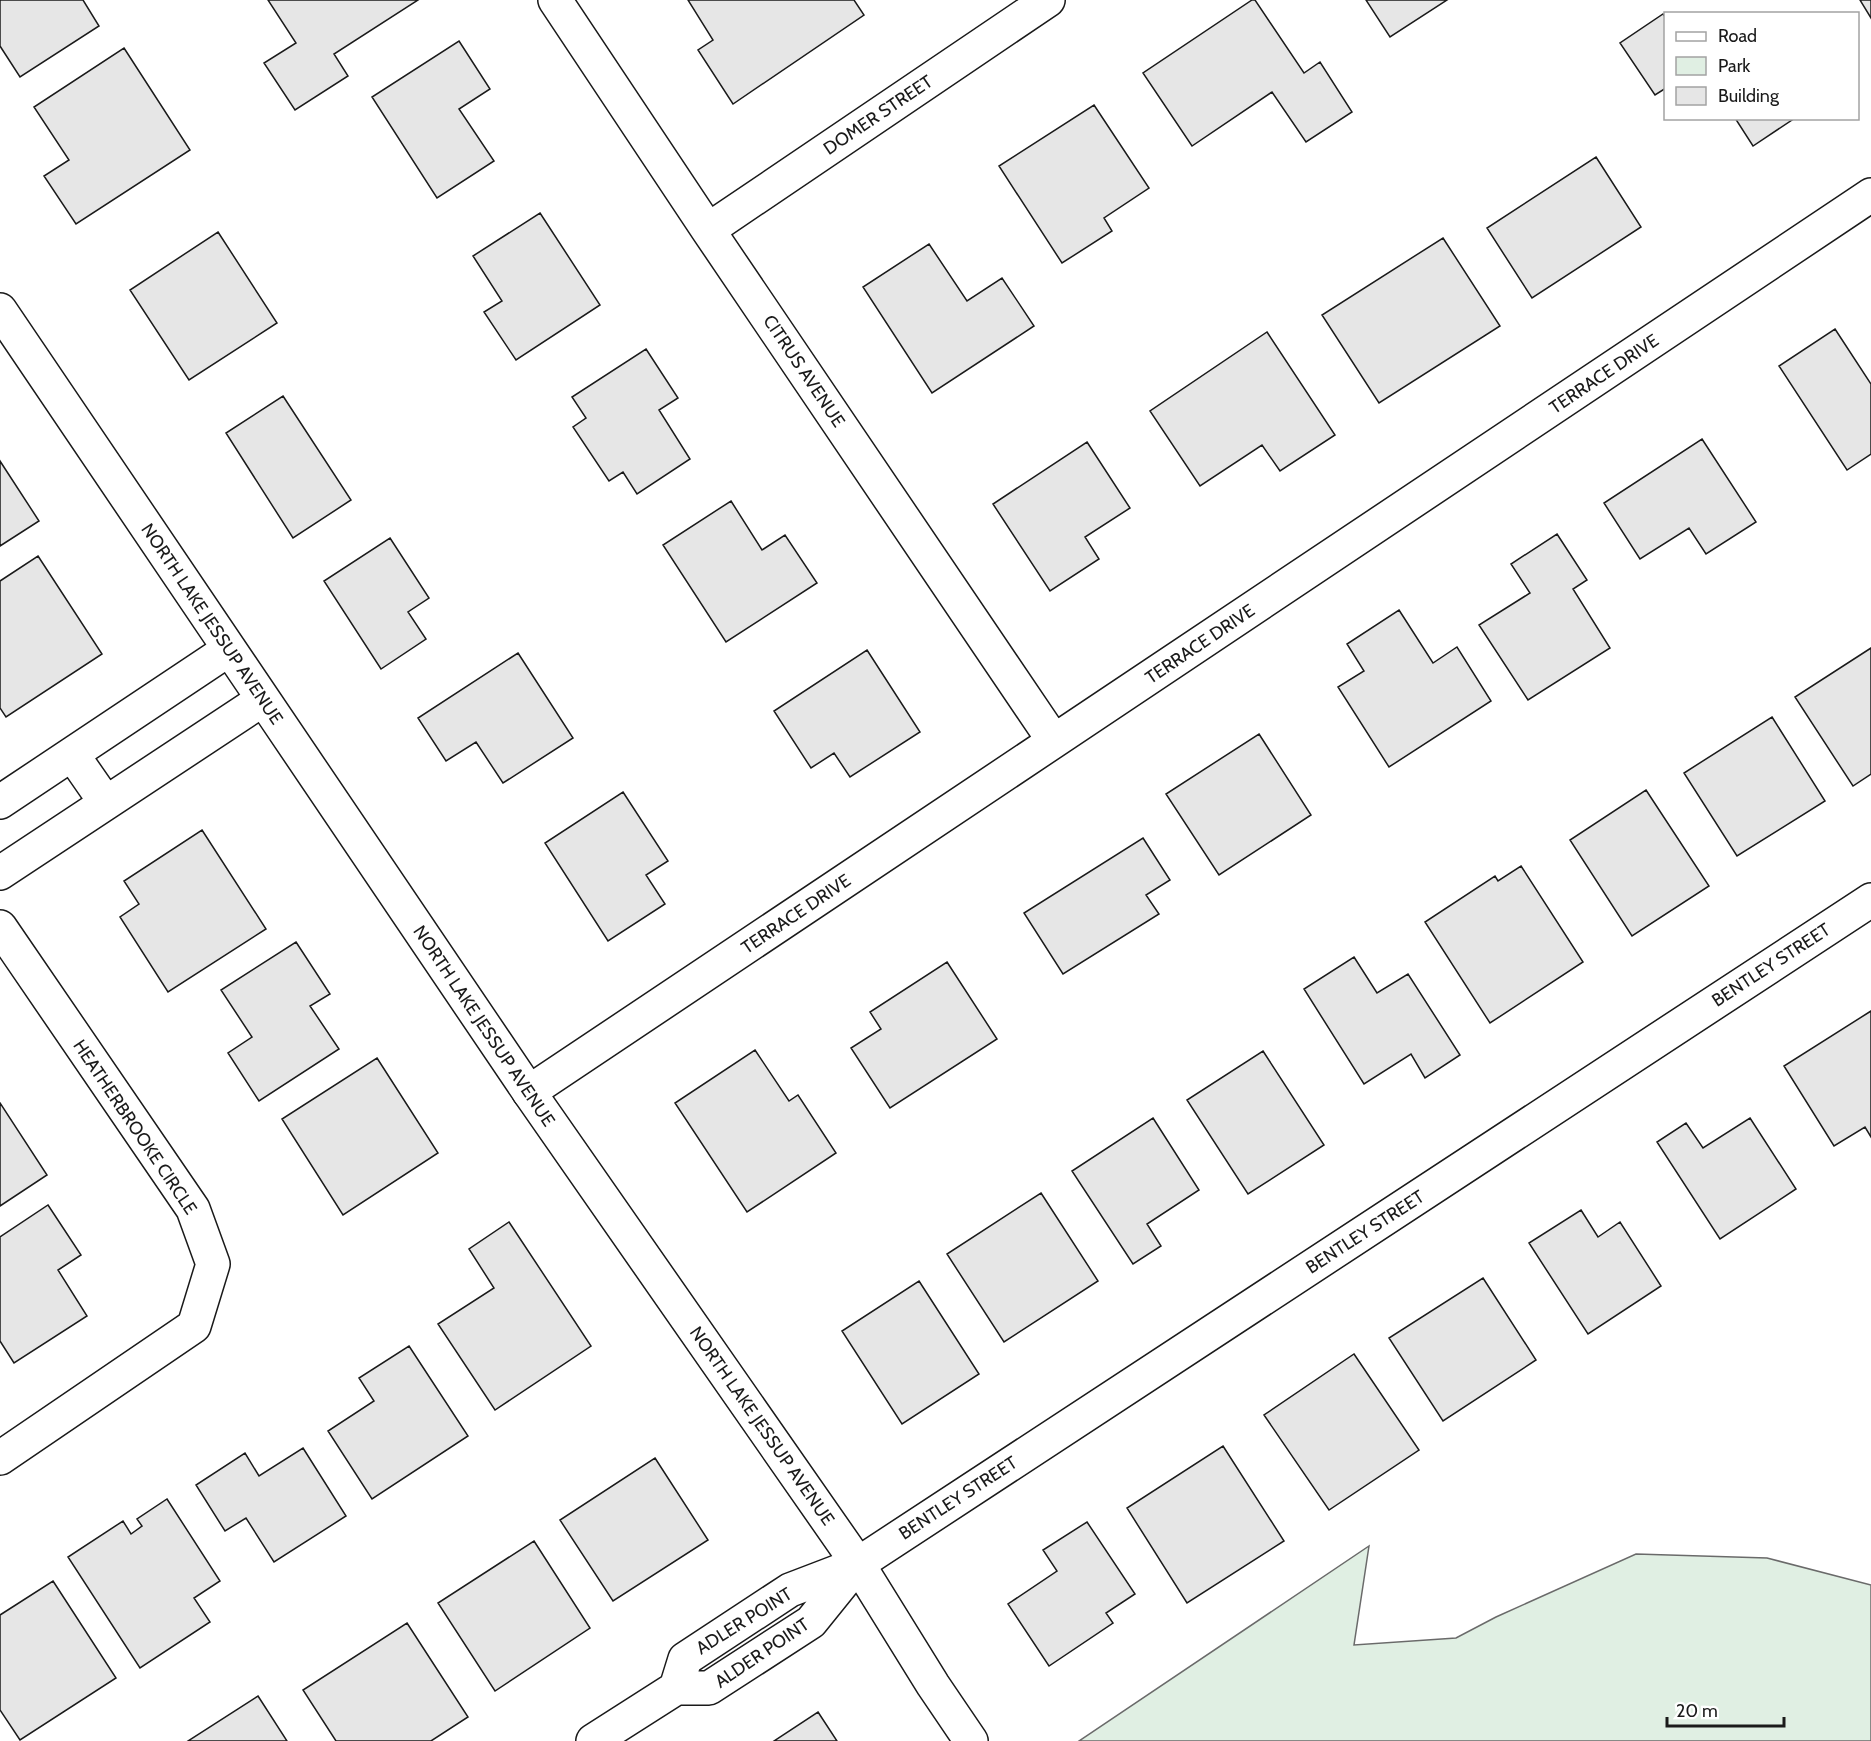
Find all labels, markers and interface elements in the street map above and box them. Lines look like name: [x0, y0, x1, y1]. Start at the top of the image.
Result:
legend: [1664, 12, 1859, 120]
text: Road: [1718, 25, 1757, 47]
text: Park: [1718, 55, 1751, 77]
street label: DOMER STREET: [819, 70, 937, 160]
text: Building: [1718, 85, 1780, 107]
street label: CITRUS AVENUE: [758, 311, 850, 431]
street label: TERRACE DRIVE: [1545, 329, 1663, 419]
street label: NORTH LAKE JESSUP AVENUE: [136, 519, 288, 729]
street label: TERRACE DRIVE: [1141, 599, 1259, 689]
street label: TERRACE DRIVE: [737, 869, 855, 959]
street label: BENTLEY STREET: [1708, 918, 1835, 1011]
street label: NORTH LAKE JESSUP AVENUE: [408, 921, 560, 1131]
street label: HEATHERBROOKE CIRCLE: [68, 1035, 202, 1219]
street label: BENTLEY STREET: [1302, 1185, 1429, 1278]
street label: NORTH LAKE JESSUP AVENUE: [685, 1322, 839, 1530]
street label: BENTLEY STREET: [895, 1451, 1022, 1544]
street label: ADLER POINT: [692, 1583, 796, 1659]
street label: ALDER POINT: [711, 1613, 814, 1693]
scale bar: [1667, 1690, 1784, 1728]
text: 20 m: [1676, 1700, 1718, 1722]

